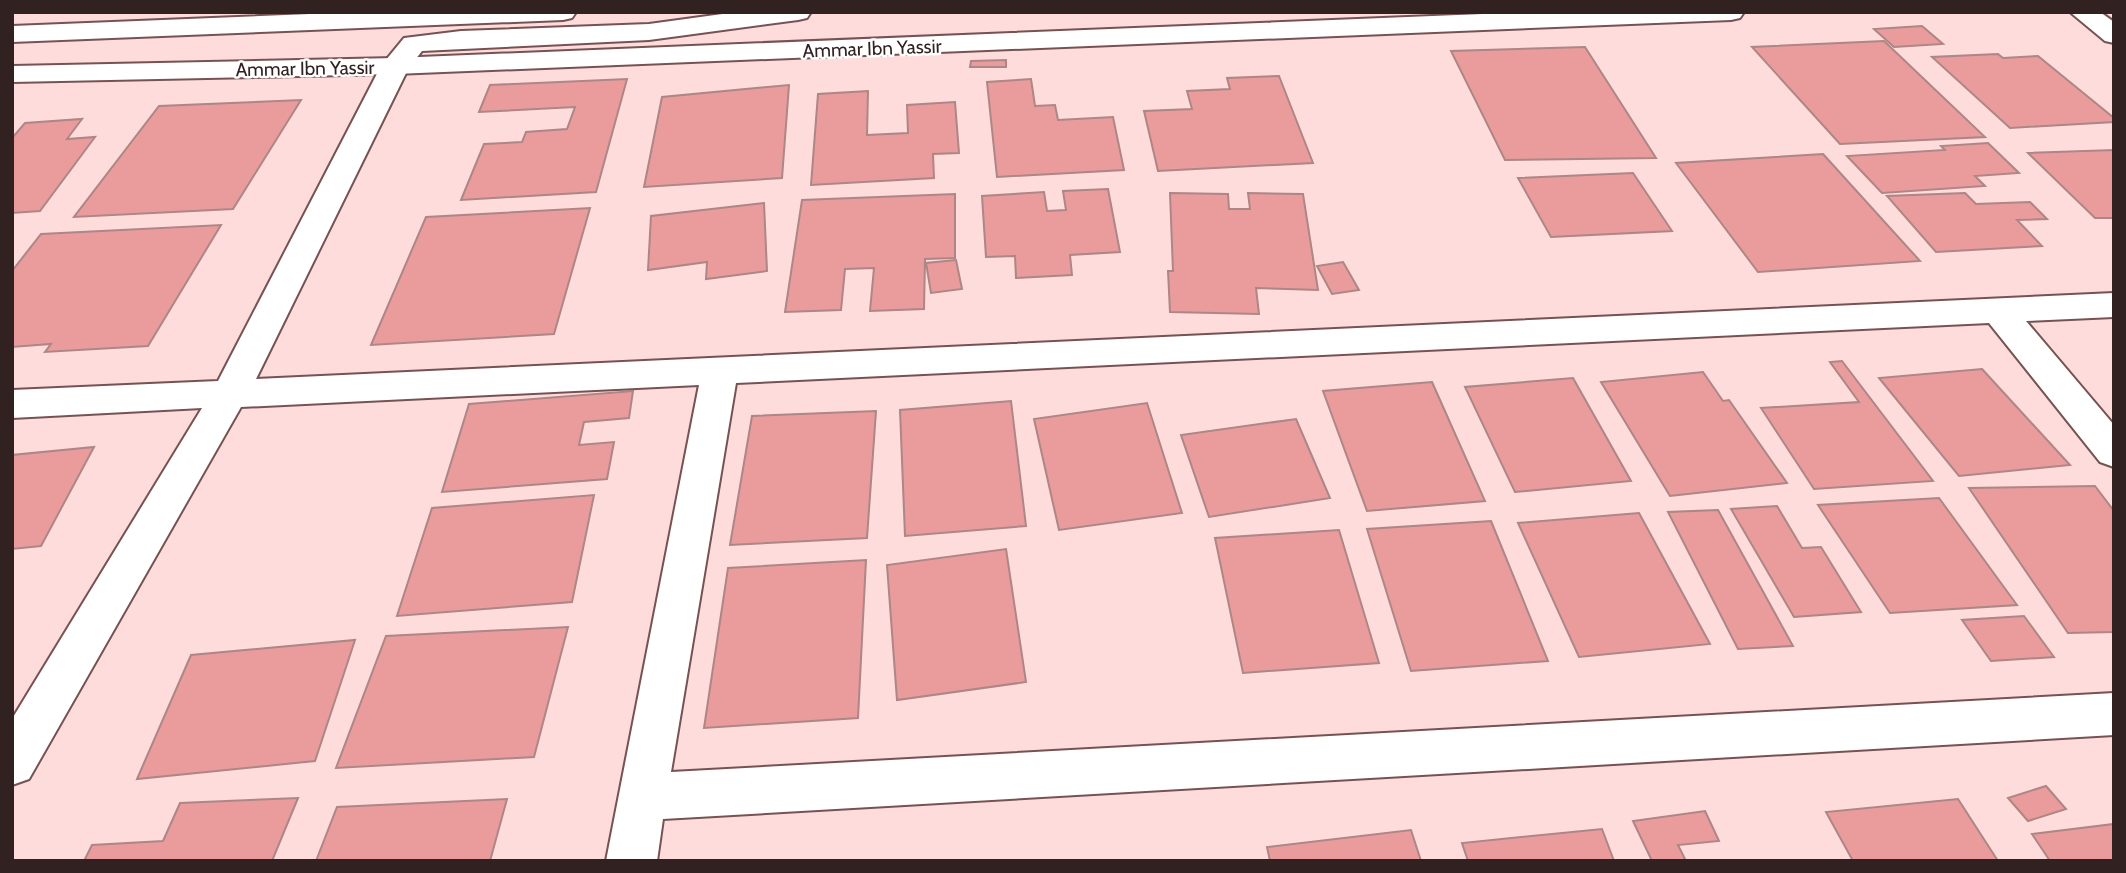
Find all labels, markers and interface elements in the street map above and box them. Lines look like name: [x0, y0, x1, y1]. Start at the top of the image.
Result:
street label: Ammar Ibn Yassir: [802, 35, 942, 62]
street label: Ammar Ibn Yassir: [235, 56, 375, 81]

